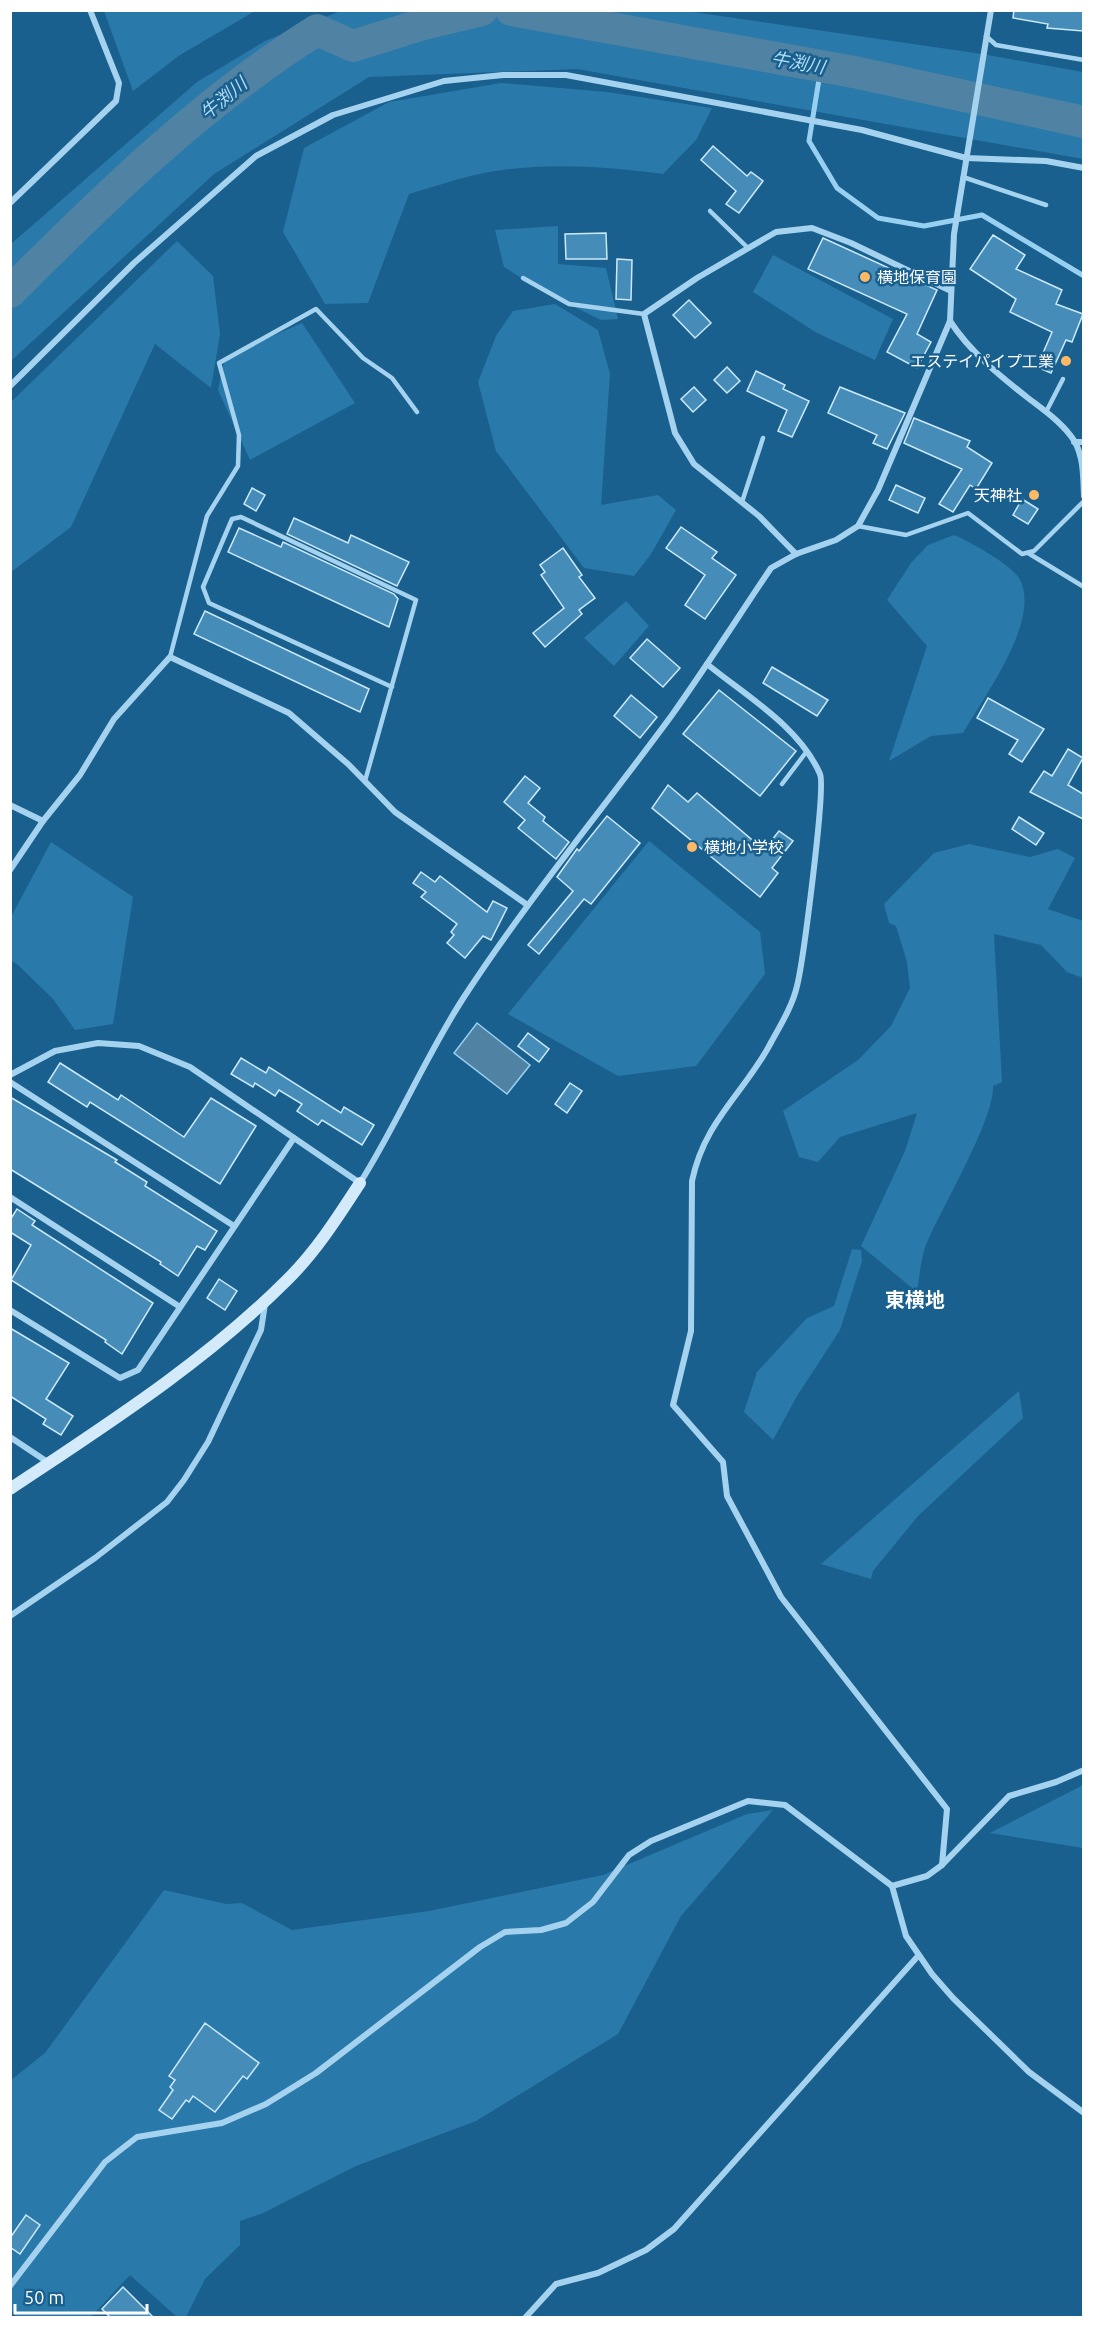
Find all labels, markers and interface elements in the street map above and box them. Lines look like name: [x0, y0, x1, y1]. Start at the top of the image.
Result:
water label: 牛渕川: [770, 47, 828, 77]
water label: 牛渕川: [196, 72, 252, 123]
place label: 横地保育園: [877, 268, 957, 286]
marker: 横地保育園: [858, 270, 872, 284]
place label: エステイパイプ工業: [910, 352, 1054, 370]
marker: エステイパイプ工業: [1059, 354, 1073, 368]
place label: 天神社: [974, 486, 1022, 504]
marker: 天神社: [1027, 488, 1041, 502]
place label: 横地小学校: [704, 838, 784, 856]
marker: 横地小学校: [685, 840, 699, 854]
district label: 東横地: [885, 1288, 945, 1311]
scale bar: [15, 2277, 147, 2315]
text: 50 m: [24, 2287, 64, 2307]

